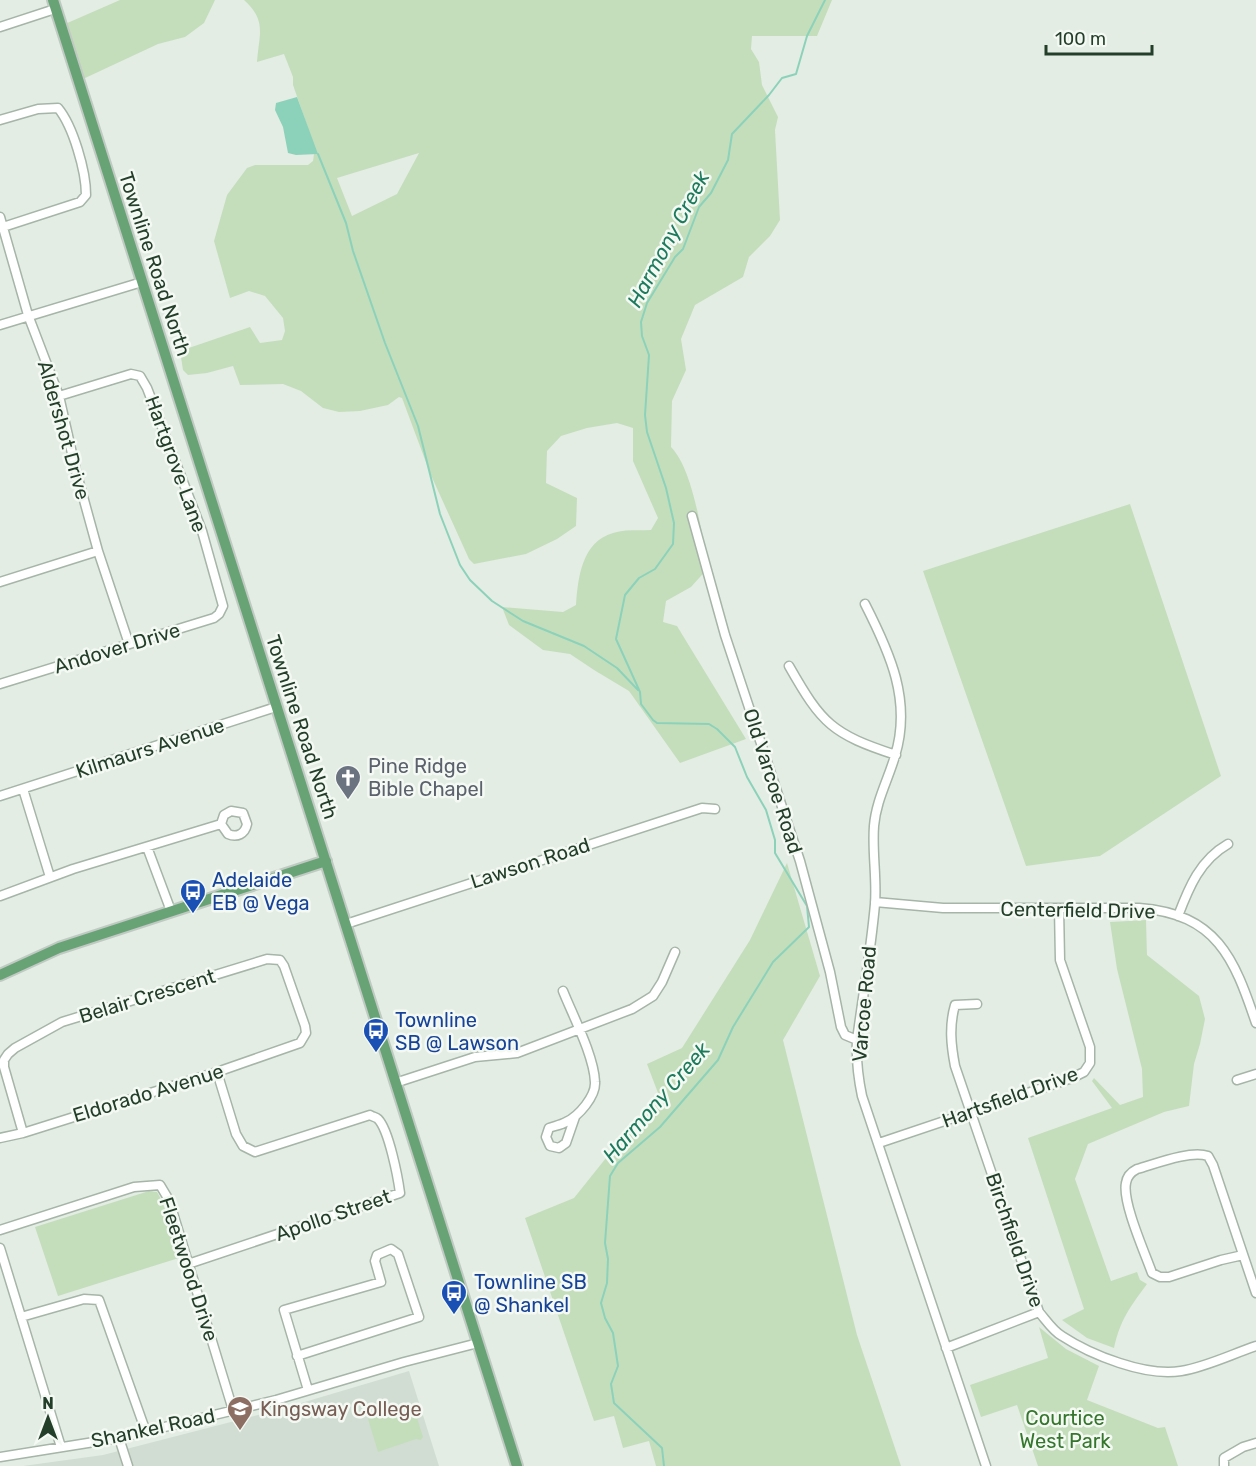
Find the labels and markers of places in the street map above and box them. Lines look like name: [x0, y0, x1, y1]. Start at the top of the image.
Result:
place label: Pine Ridge Bible Chapel: [368, 754, 484, 801]
church icon: Pine Ridge Bible Chapel: [333, 763, 363, 801]
place label: Adelaide EB @ Vega: [212, 868, 310, 915]
bus stop icon: Adelaide EB @ Vega: [178, 877, 208, 915]
place label: Townline SB @ Lawson: [395, 1008, 519, 1055]
bus stop icon: Townline SB @ Lawson: [361, 1016, 391, 1054]
place label: Townline SB @ Shankel: [474, 1270, 587, 1317]
bus stop icon: Townline SB @ Shankel: [439, 1278, 469, 1316]
school or university icon: Kingsway College: [225, 1394, 255, 1432]
place label: Kingsway College: [260, 1397, 422, 1421]

